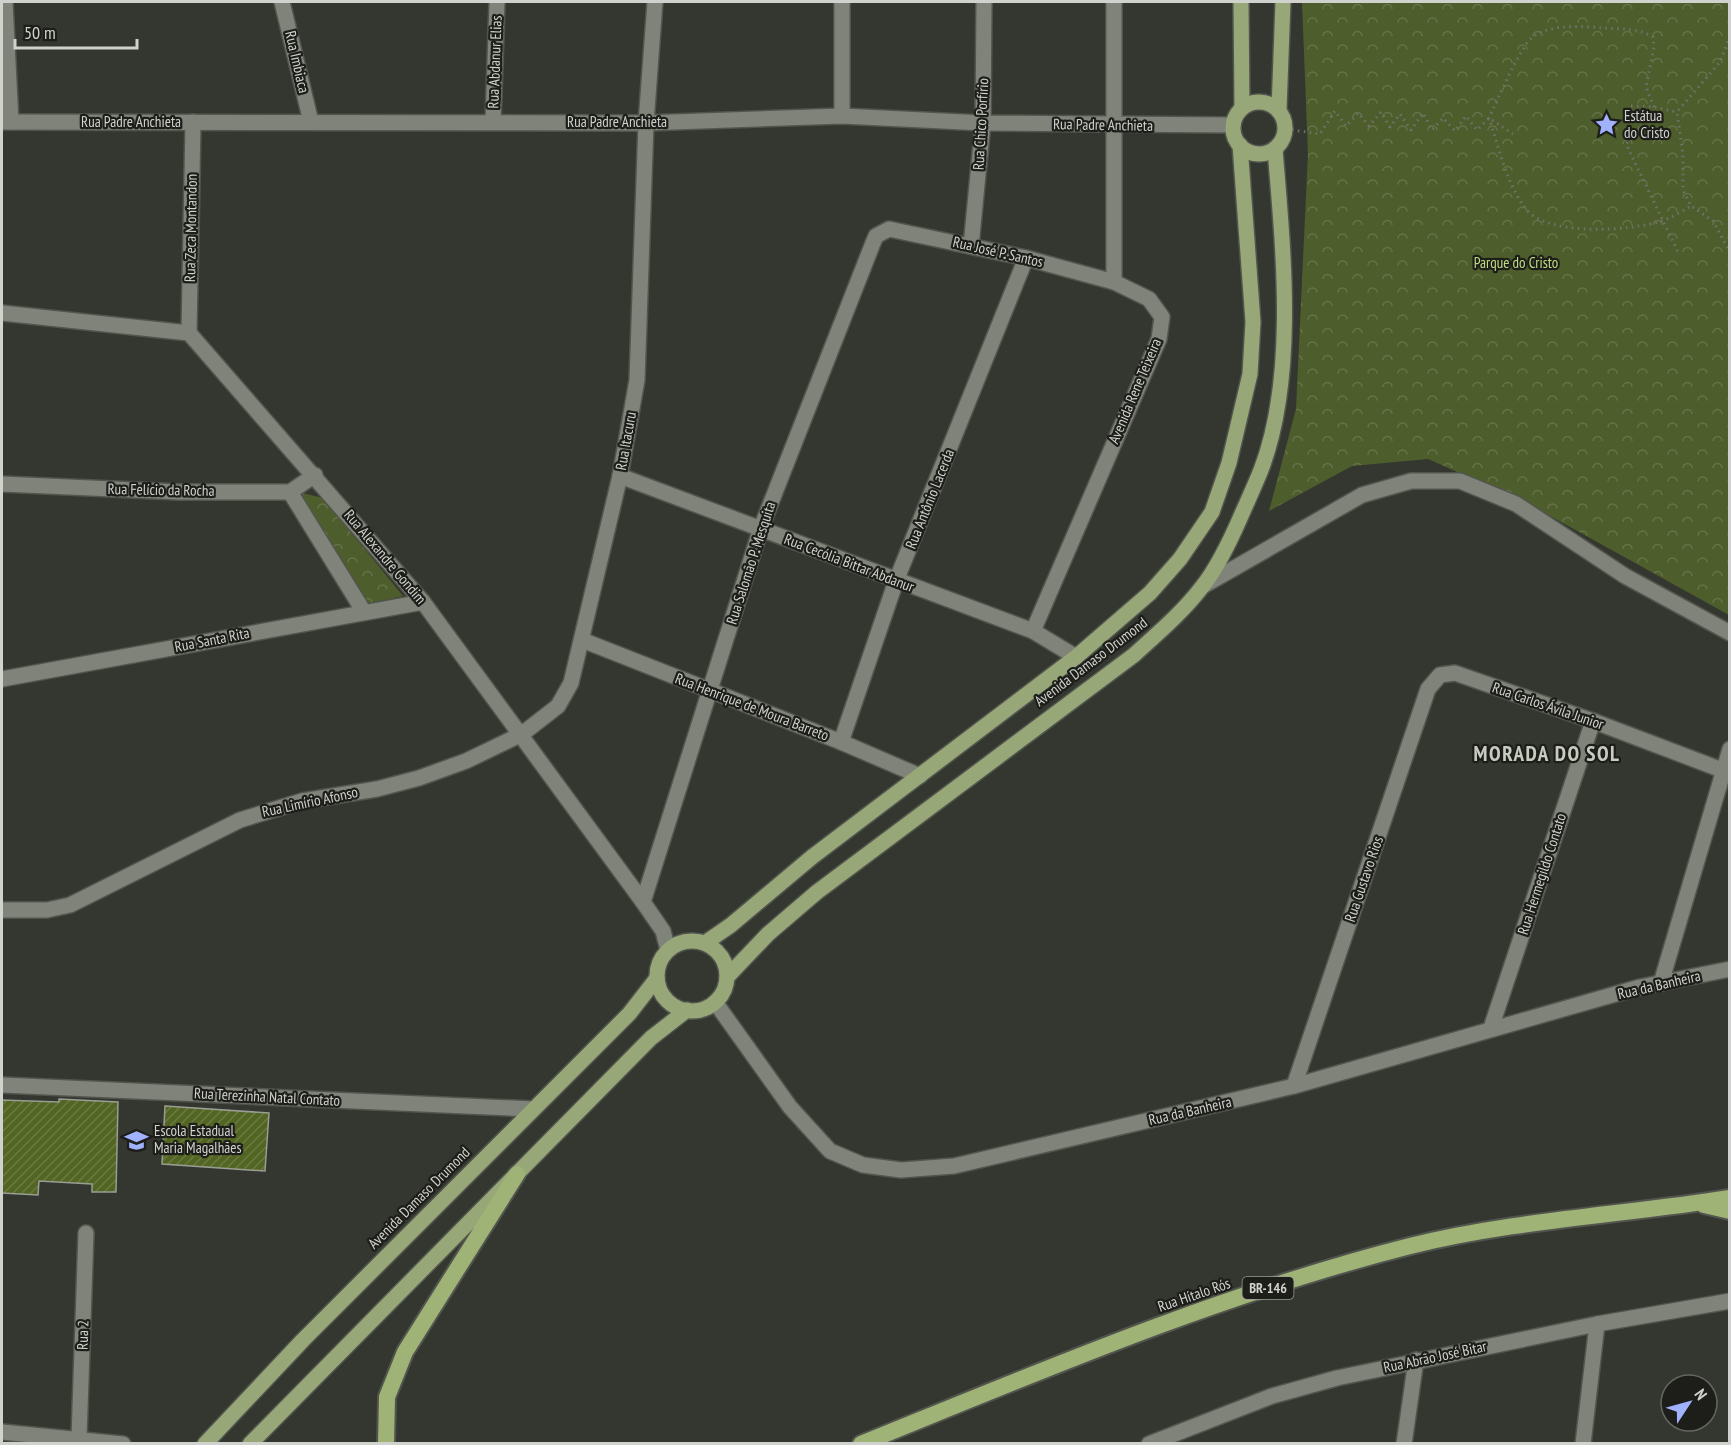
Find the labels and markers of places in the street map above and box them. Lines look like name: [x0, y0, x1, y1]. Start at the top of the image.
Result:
place label: Estátua do Cristo: [1624, 106, 1670, 142]
place icon: Estátua do Cristo: [1593, 112, 1619, 138]
place label: Escola Estadual Maria Magalhães: [154, 1121, 242, 1157]
school or university icon: Escola Estadual Maria Magalhães: [123, 1127, 149, 1153]

